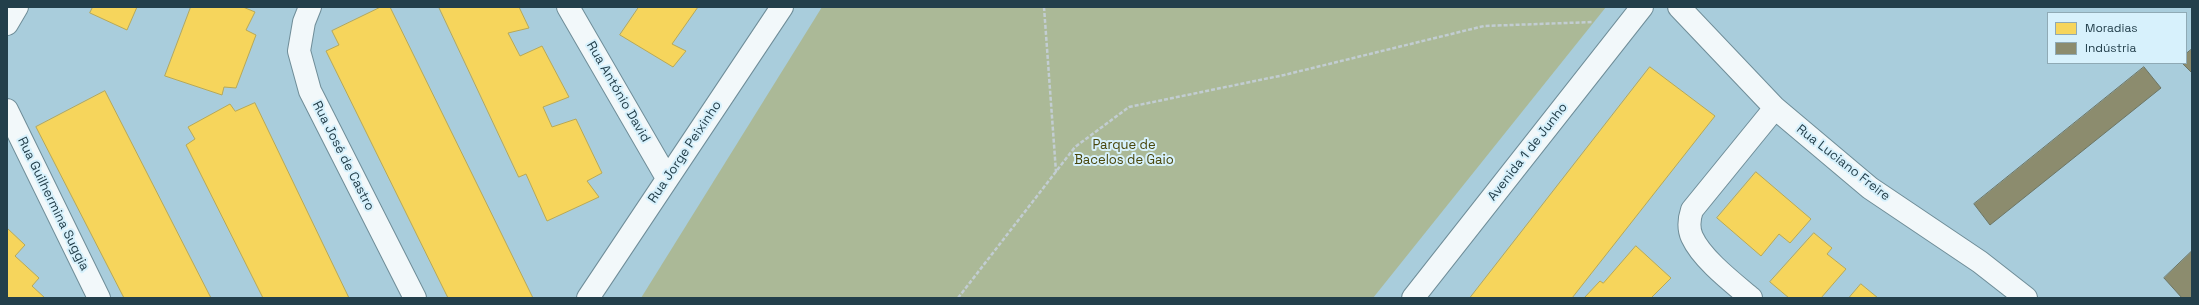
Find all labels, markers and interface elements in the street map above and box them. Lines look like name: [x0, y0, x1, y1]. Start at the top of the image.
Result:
legend: [2047, 12, 2187, 64]
text: Moradias: [2085, 20, 2138, 36]
street label: Rua António David: [583, 39, 653, 145]
text: Indústria: [2085, 40, 2136, 56]
street label: Rua Jorge Peixinho: [645, 98, 725, 206]
street label: Rua José de Castro: [309, 99, 377, 213]
street label: Avenida 1 de Junho: [1485, 100, 1571, 204]
street label: Rua Luciano Freire: [1793, 122, 1893, 204]
street label: Rua Guilhermina Suggia: [14, 135, 92, 273]
park label: Parque de Bacelos de Gaio: [1074, 137, 1174, 168]

